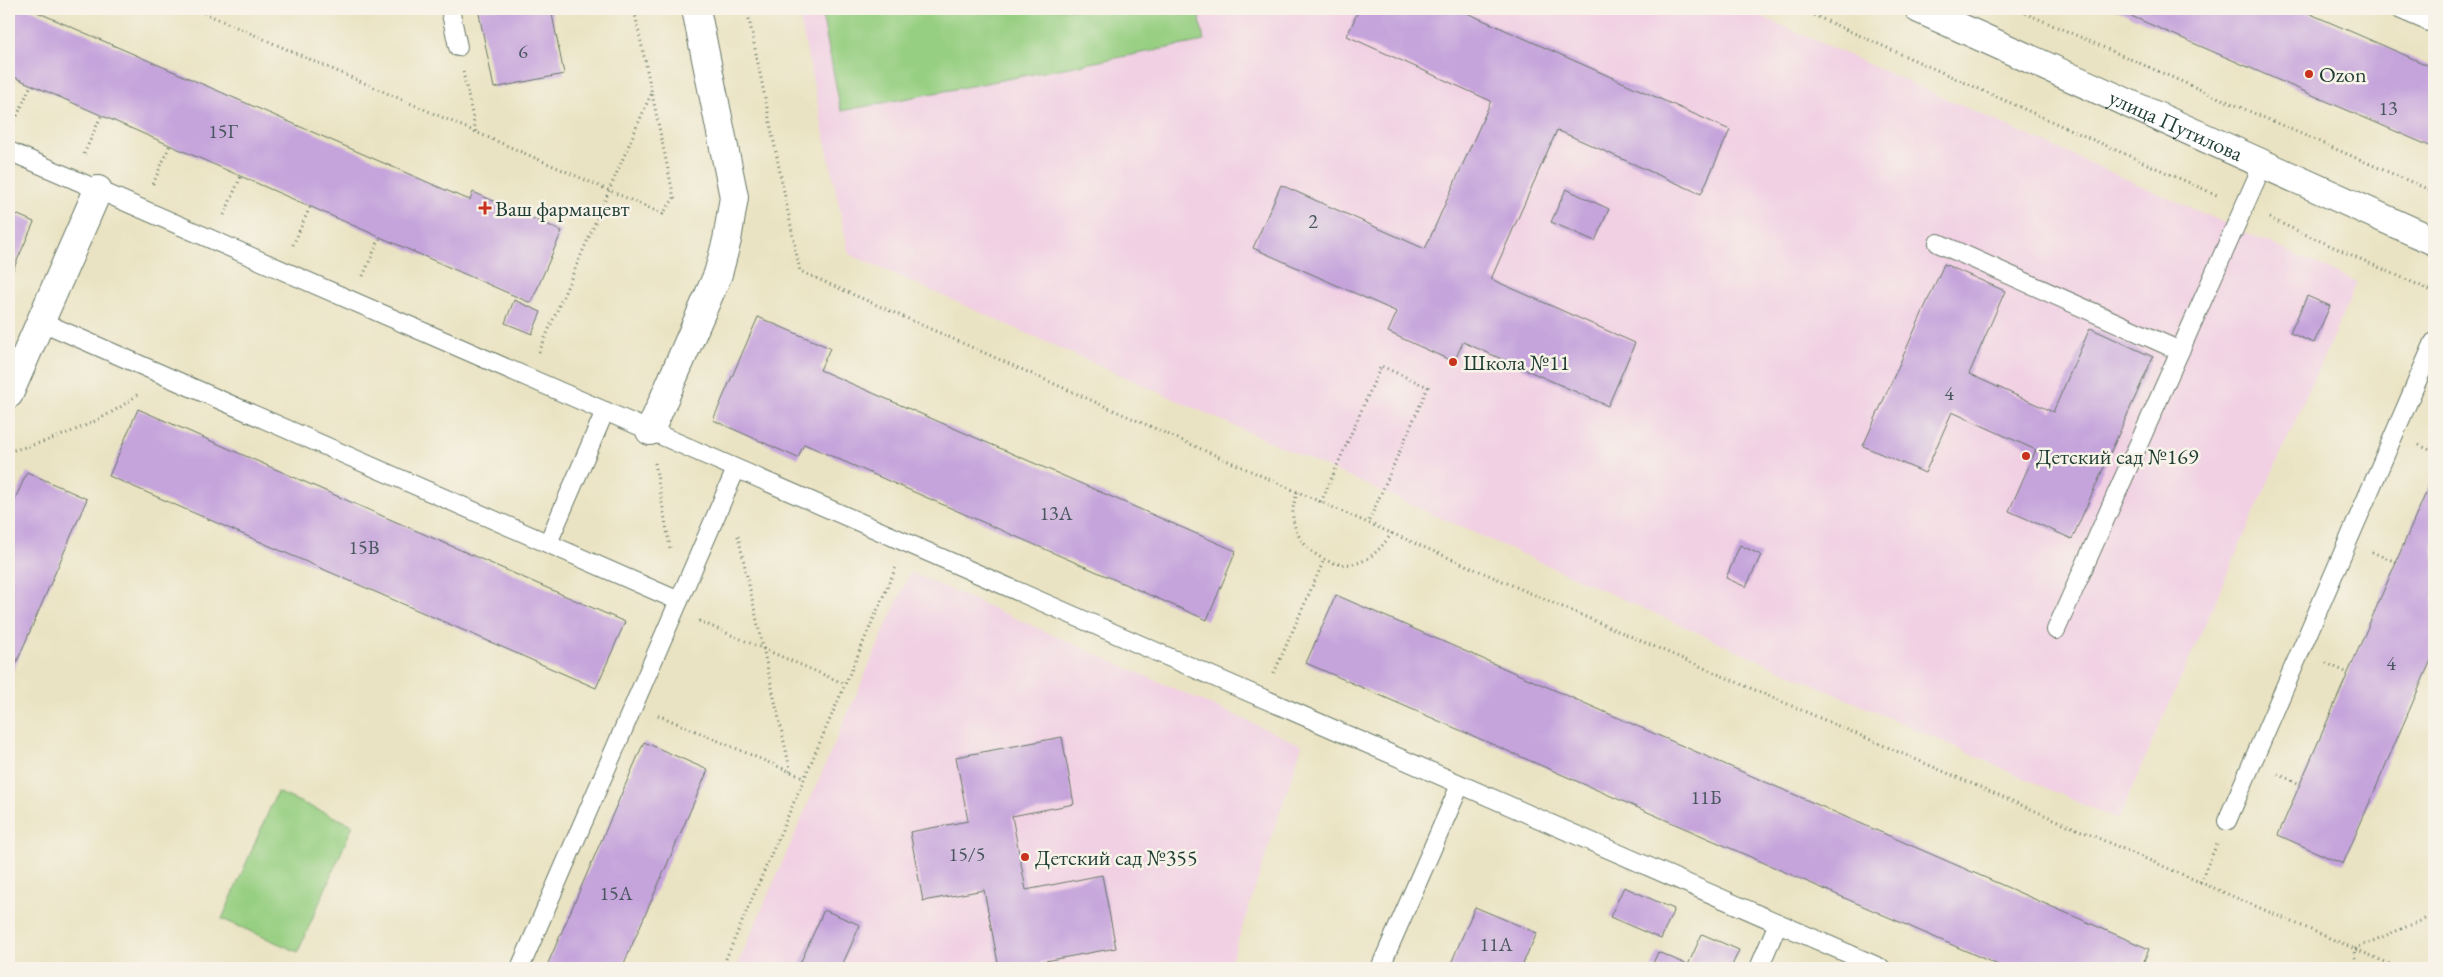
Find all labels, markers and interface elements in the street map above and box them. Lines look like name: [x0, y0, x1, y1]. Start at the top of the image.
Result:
house number: 6: [518, 38, 528, 64]
place label: Ozon: [2319, 60, 2367, 89]
marker: Ozon: [2303, 68, 2315, 80]
street label: улица Путилова: [2105, 82, 2248, 168]
house number: 13: [2378, 95, 2398, 121]
house number: 15Г: [208, 118, 238, 144]
place label: Ваш фармацевт: [495, 194, 630, 223]
marker: Ваш фармацевт: [479, 202, 491, 214]
house number: 2: [1308, 208, 1318, 234]
place label: Школа №11: [1463, 348, 1570, 377]
marker: Школа №11: [1447, 356, 1459, 368]
house number: 4: [1944, 380, 1954, 406]
place label: Детский сад №169: [2036, 442, 2199, 471]
marker: Детский сад №169: [2020, 450, 2032, 462]
house number: 13А: [1039, 500, 1073, 526]
house number: 15В: [349, 534, 379, 560]
house number: 4: [2386, 650, 2396, 676]
house number: 11Б: [1691, 784, 1722, 810]
house number: 15/5: [949, 841, 985, 867]
place label: Детский сад №355: [1035, 843, 1197, 872]
marker: Детский сад №355: [1019, 851, 1031, 863]
house number: 15А: [599, 880, 633, 906]
house number: 11А: [1479, 931, 1513, 957]

